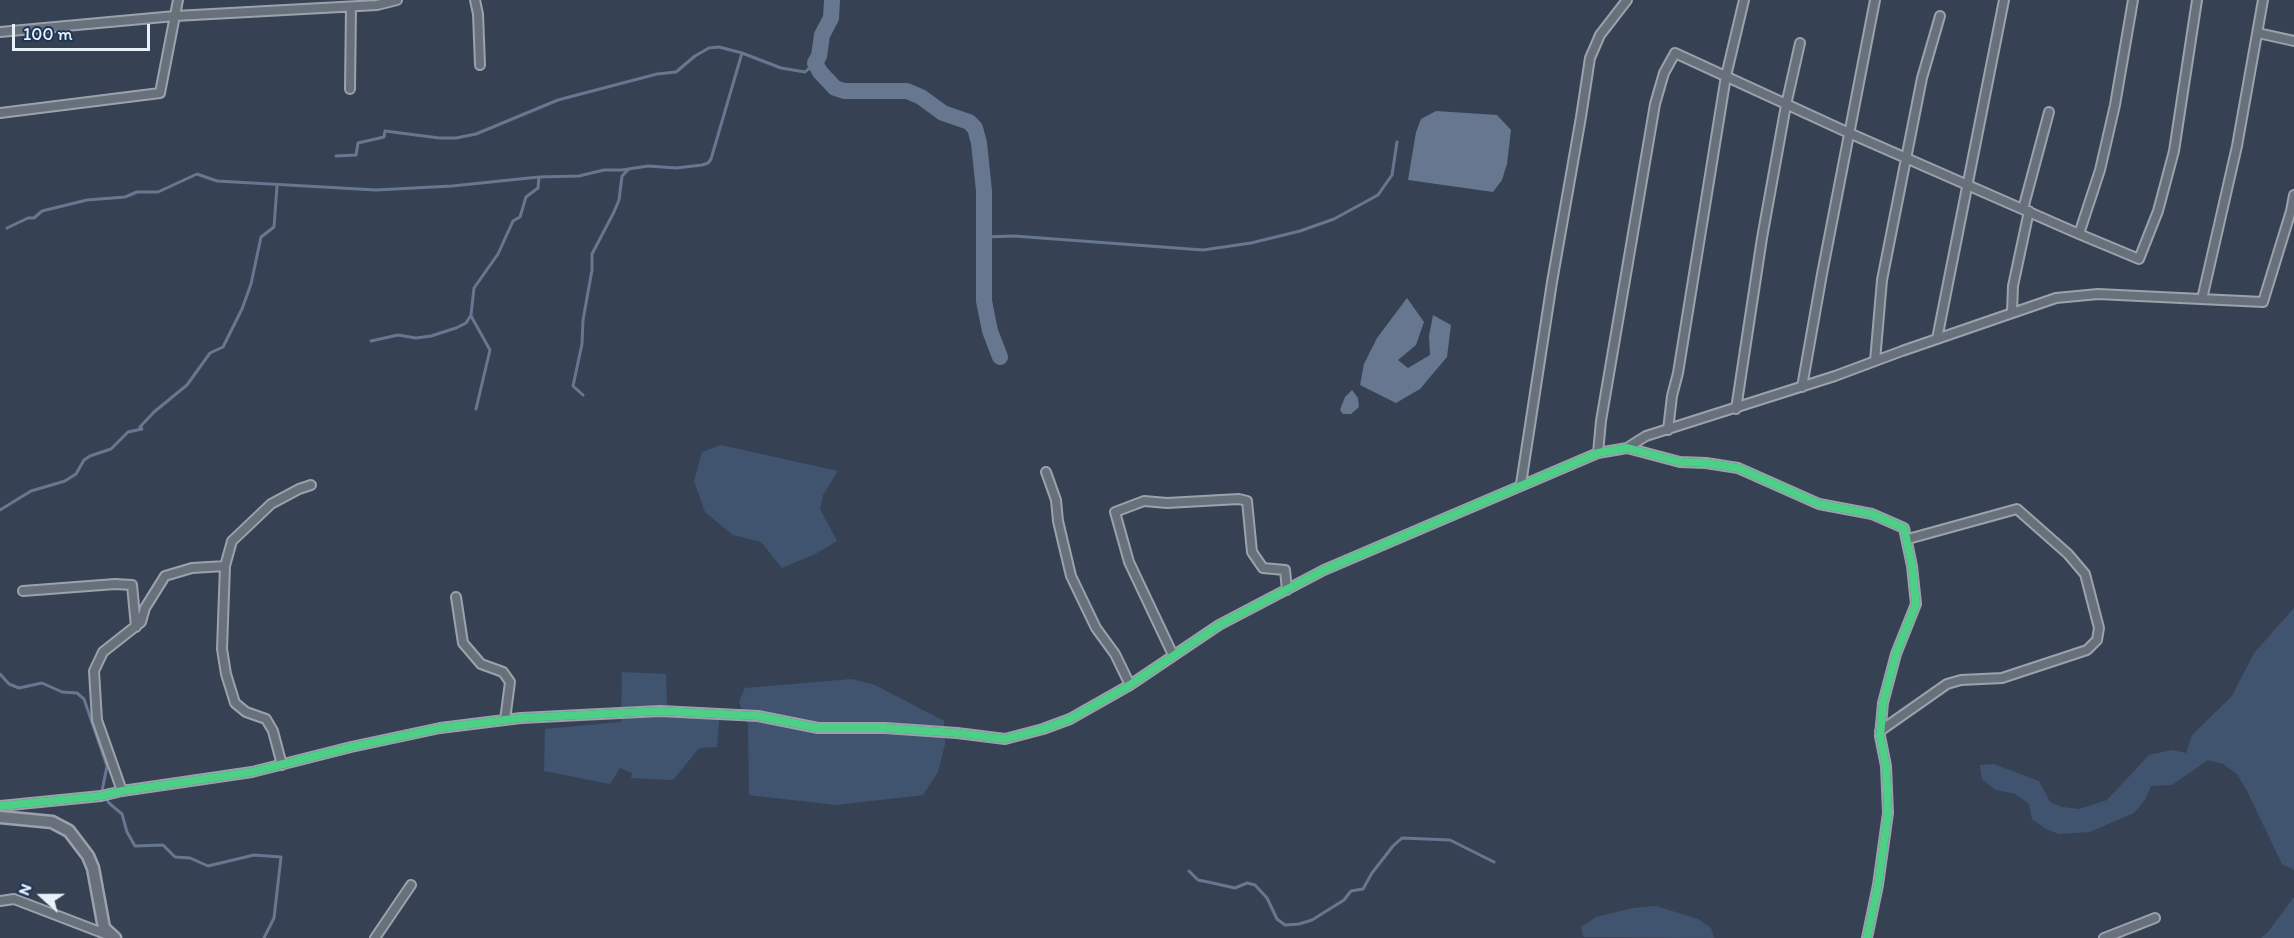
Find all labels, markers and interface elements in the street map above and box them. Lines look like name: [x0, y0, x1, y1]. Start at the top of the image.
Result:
scale bar: [15, 12, 153, 50]
text: 100 m: [23, 23, 73, 45]
north arrow: [12, 866, 72, 926]
text: N: [14, 881, 36, 898]

